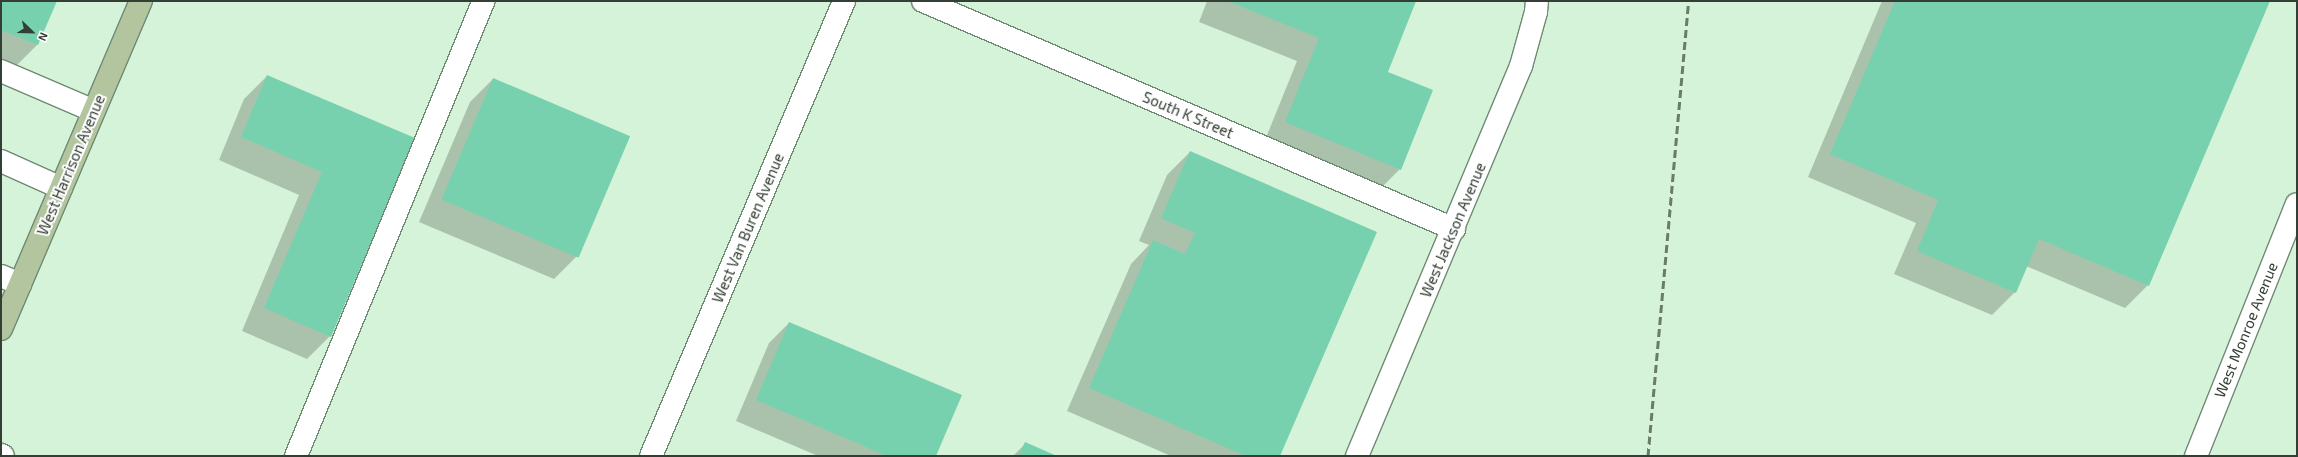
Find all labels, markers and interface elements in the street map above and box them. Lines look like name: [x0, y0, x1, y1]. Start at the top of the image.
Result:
north arrow: [12, 12, 52, 52]
text: N: [36, 31, 51, 43]
street label: South K Street: [1140, 88, 1236, 142]
street label: West Harrison Avenue: [33, 92, 109, 238]
street label: West Van Buren Avenue: [708, 150, 788, 306]
street label: West Jackson Avenue: [1416, 160, 1490, 300]
street label: West Monroe Avenue: [2210, 259, 2282, 401]

